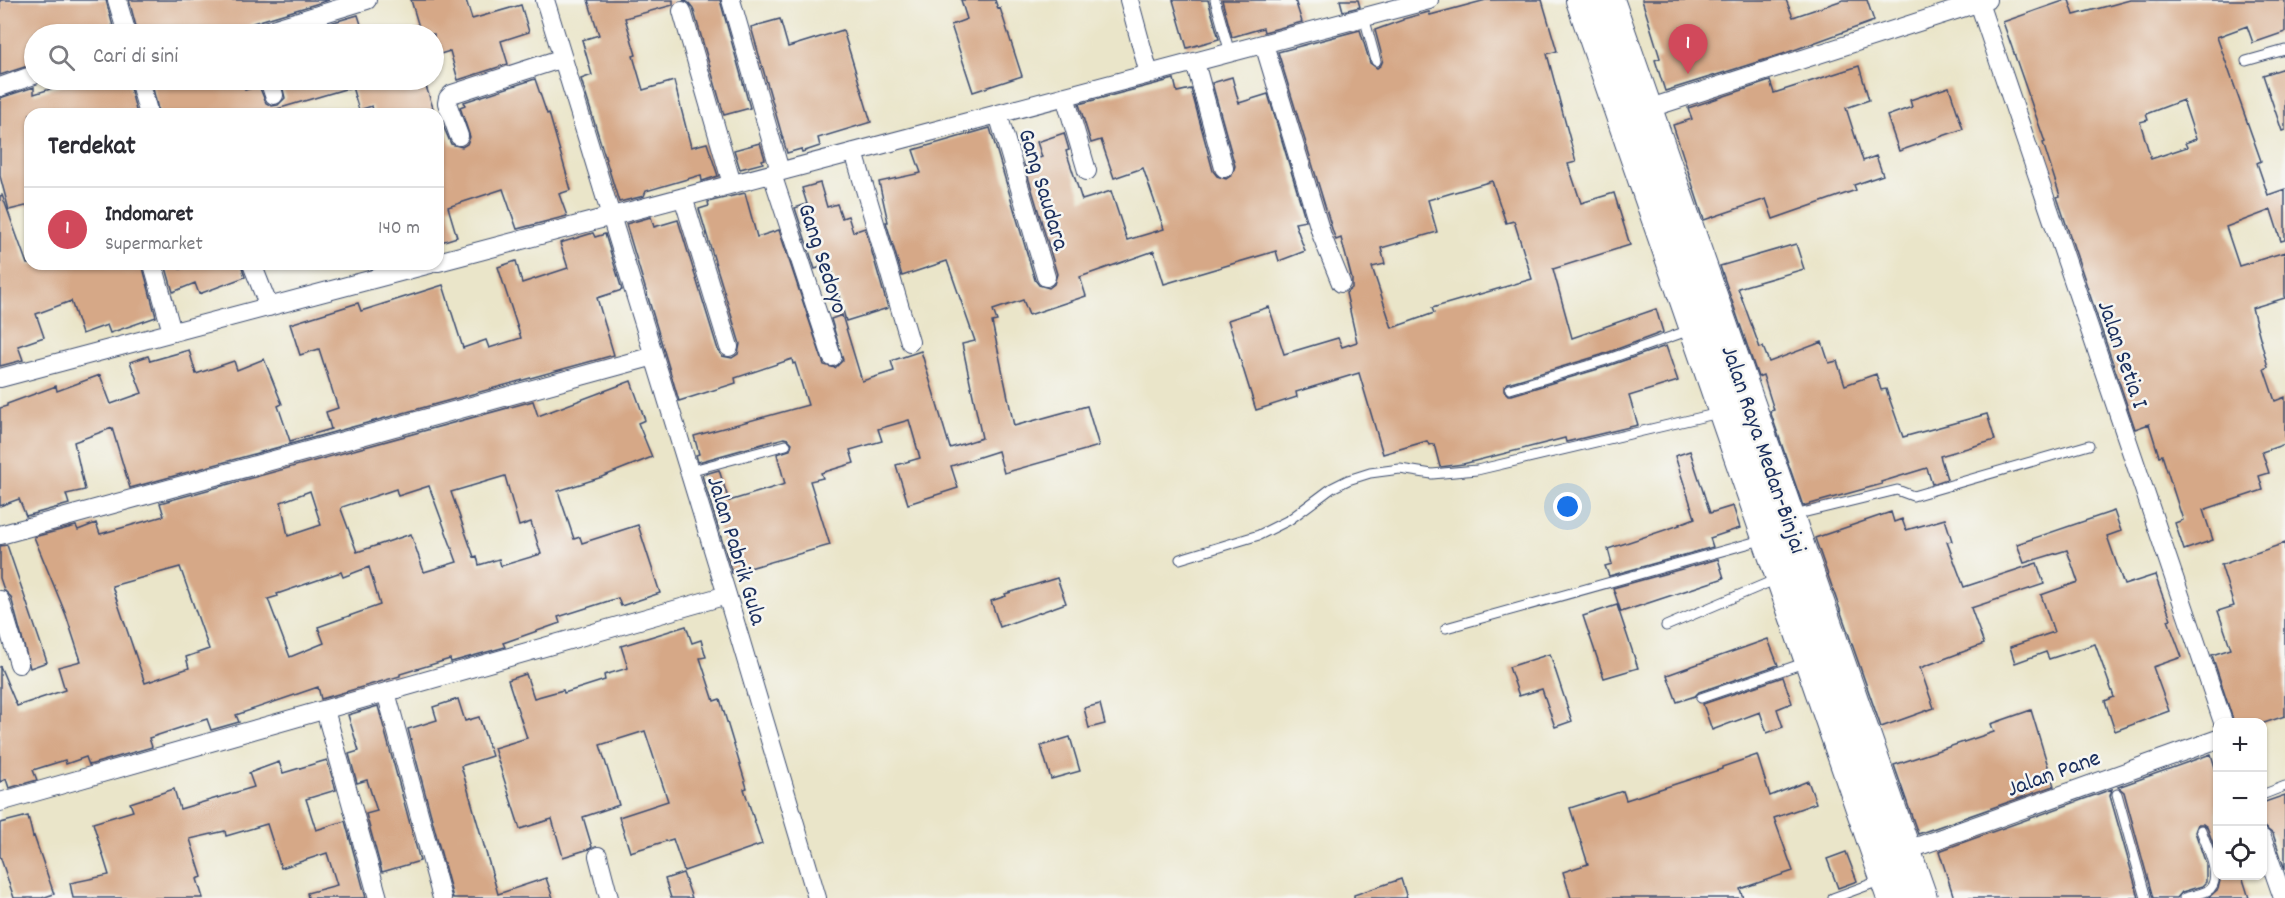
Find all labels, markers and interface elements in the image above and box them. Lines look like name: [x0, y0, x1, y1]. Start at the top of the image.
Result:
search box: [24, 24, 444, 90]
pin: 1: [1668, 25, 1708, 74]
icon: search: [45, 41, 78, 74]
text: Cari di sini: [93, 42, 178, 73]
street label: Gang Saudara: [1008, 125, 1077, 255]
text: Terdekat: [48, 129, 136, 166]
street label: Gang Sedoyo: [787, 199, 855, 318]
text: Indomaret: [105, 200, 193, 231]
text: 1: [65, 215, 70, 243]
text: 140 m: [378, 215, 420, 243]
text: Supermarket: [105, 231, 203, 259]
street label: Jalan Setia I: [2087, 296, 2156, 414]
street label: Jalan Raya Medan-Binjai: [1711, 341, 1814, 559]
street label: Jalan Pabrik Gula: [696, 472, 774, 630]
your location: [1553, 492, 1582, 521]
map controls: [2213, 718, 2267, 880]
button: +: [2213, 718, 2267, 772]
street label: Jalan Pane: [2002, 742, 2106, 807]
button: −: [2213, 772, 2267, 826]
button: locate: [2213, 826, 2267, 880]

